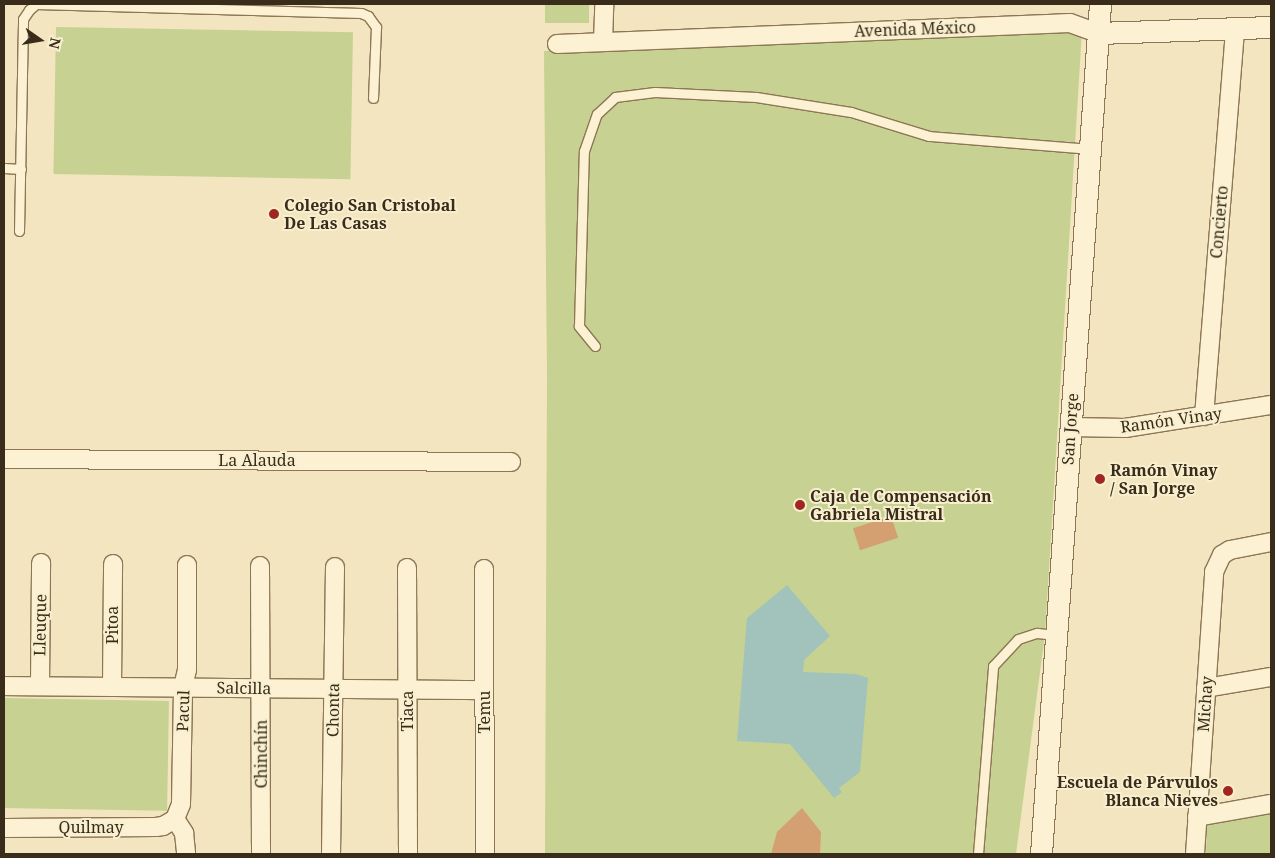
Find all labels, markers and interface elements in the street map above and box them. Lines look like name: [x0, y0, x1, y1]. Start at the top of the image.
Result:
north arrow: [15, 15, 65, 65]
street label: Avenida México: [854, 17, 976, 41]
text: N: [45, 36, 66, 51]
street label: Concierto: [1206, 185, 1232, 259]
place label: Colegio San Cristobal De Las Casas: [284, 195, 456, 233]
marker: Colegio San Cristobal De Las Casas: [268, 208, 280, 220]
street label: San Jorge: [1058, 392, 1082, 466]
street label: Ramón Vinay: [1119, 403, 1223, 437]
street label: La Alauda: [218, 450, 296, 470]
place label: Ramón Vinay / San Jorge: [1110, 460, 1217, 498]
marker: Ramón Vinay / San Jorge: [1094, 473, 1106, 485]
place label: Caja de Compensación Gabriela Mistral: [810, 486, 992, 524]
marker: Caja de Compensación Gabriela Mistral: [794, 499, 806, 511]
street label: Lleuque: [30, 594, 50, 656]
street label: Pitoa: [102, 606, 122, 644]
street label: Michay: [1193, 675, 1217, 733]
street label: Salcilla: [217, 678, 271, 698]
street label: Chonta: [323, 683, 343, 737]
street label: Pacul: [173, 690, 193, 732]
street label: Tiaca: [397, 691, 417, 731]
street label: Temu: [474, 691, 494, 733]
street label: Chinchín: [251, 720, 271, 788]
place label: Escuela de Párvulos Blanca Nieves: [1057, 772, 1218, 810]
marker: Escuela de Párvulos Blanca Nieves: [1222, 785, 1234, 797]
street label: Quilmay: [59, 817, 123, 837]

